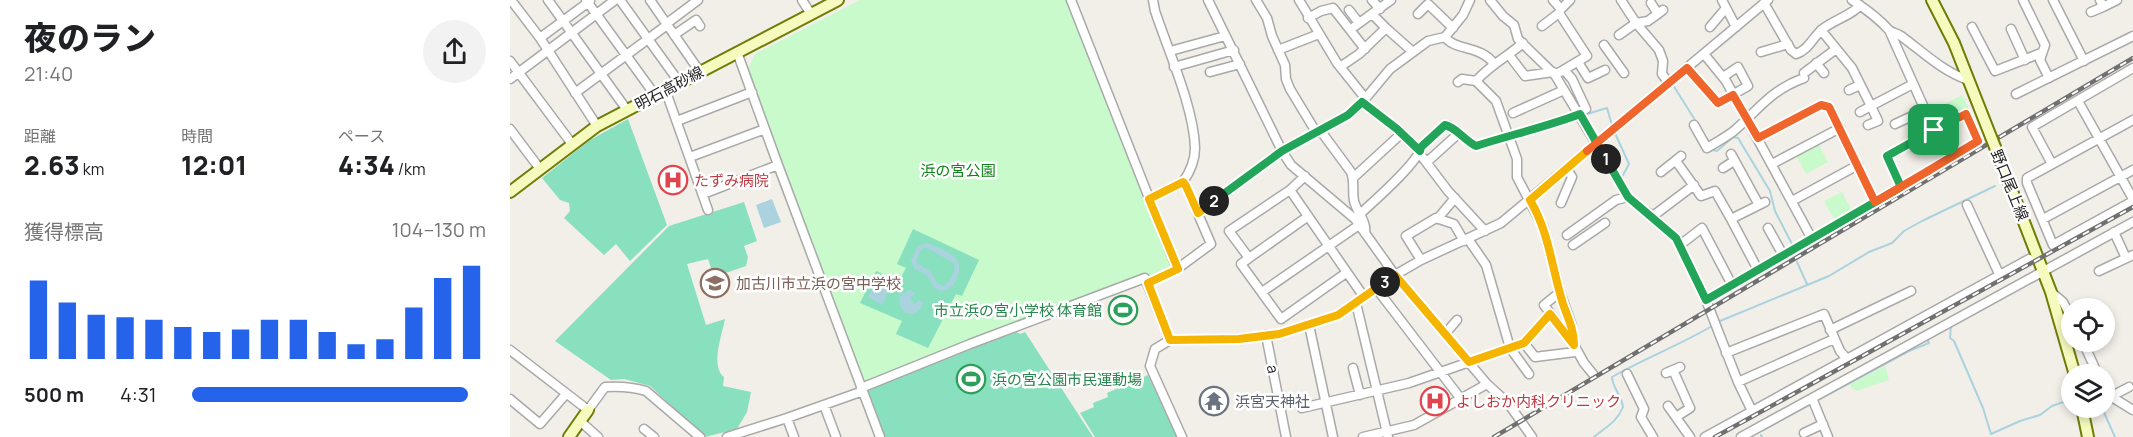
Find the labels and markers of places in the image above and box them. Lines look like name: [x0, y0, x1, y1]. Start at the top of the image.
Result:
pin: [1908, 104, 1959, 155]
pin: 1: [1591, 144, 1621, 174]
hospital icon: たずみ病院: [657, 164, 689, 196]
place label: たずみ病院: [694, 170, 769, 191]
pin: 2: [1199, 186, 1229, 216]
school or university icon: 加古川市立浜の宮中学校: [699, 267, 731, 299]
pin: 3: [1370, 267, 1400, 297]
place label: 加古川市立浜の宮中学校: [736, 273, 901, 294]
sports icon: 市立浜の宮小学校 体育館: [1107, 294, 1139, 326]
place label: 市立浜の宮小学校 体育館: [934, 300, 1102, 321]
sports icon: 浜の宮公園市民運動場: [955, 363, 987, 395]
place label: 浜の宮公園市民運動場: [992, 369, 1142, 390]
temple icon: 浜宮天神社: [1198, 385, 1230, 417]
hospital icon: よしおか内科クリニック: [1419, 385, 1451, 417]
place label: 浜宮天神社: [1235, 391, 1310, 412]
place label: よしおか内科クリニック: [1456, 391, 1621, 412]

